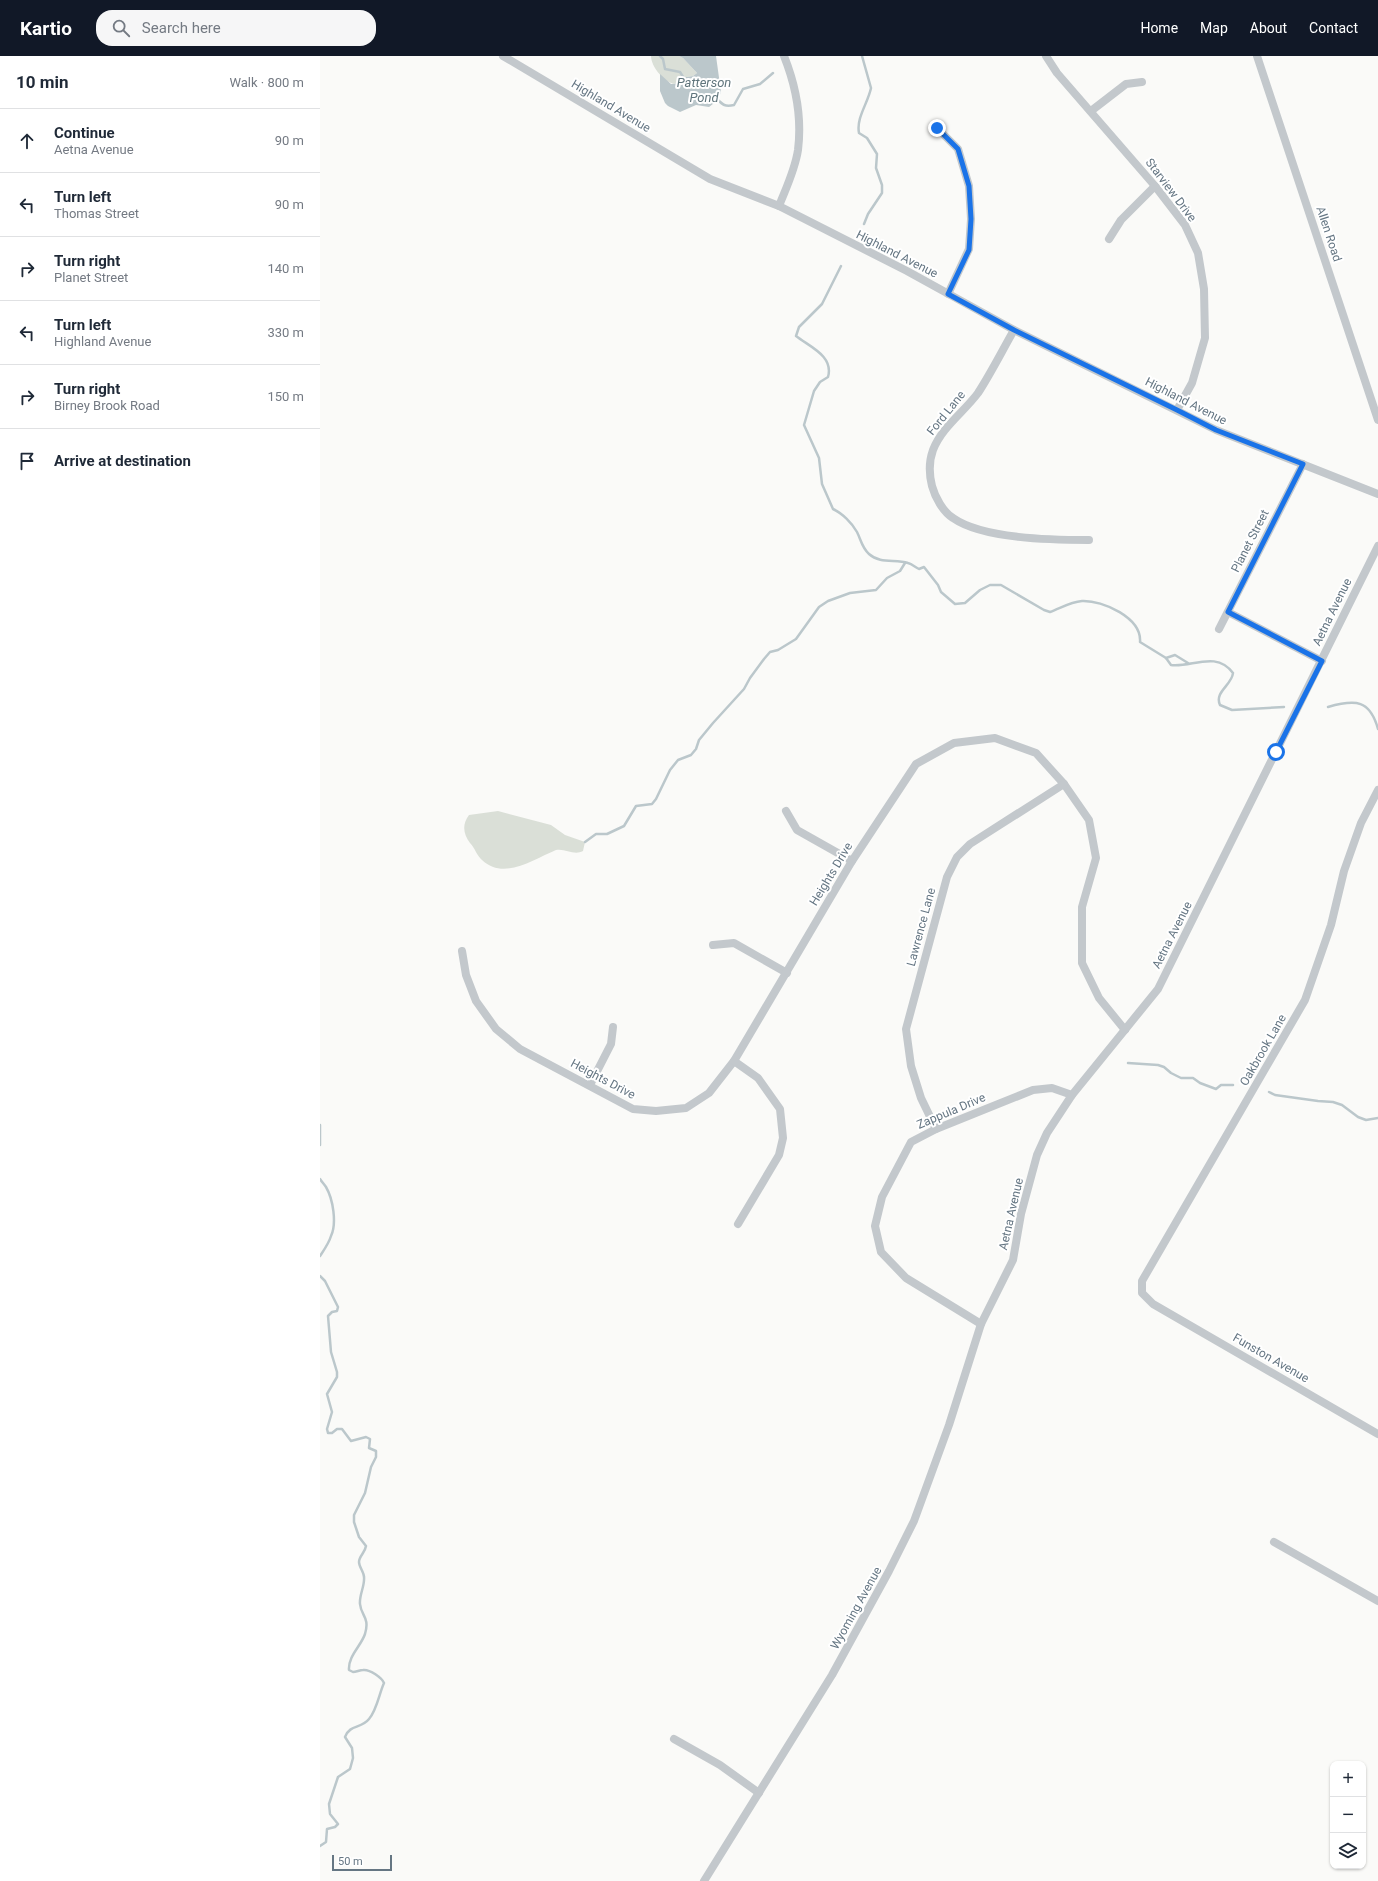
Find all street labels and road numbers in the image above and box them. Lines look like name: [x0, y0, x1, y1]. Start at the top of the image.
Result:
street label: Highland Avenue: [569, 77, 653, 135]
street label: Starview Drive: [1143, 156, 1199, 224]
street label: Allen Road: [1314, 205, 1344, 263]
street label: Highland Avenue: [854, 227, 940, 281]
street label: Highland Avenue: [1143, 374, 1229, 428]
street label: Ford Lane: [924, 388, 968, 438]
street label: Planet Street: [1228, 507, 1272, 575]
street label: Aetna Avenue: [1310, 576, 1354, 648]
street label: Heights Drive: [807, 840, 855, 908]
street label: Lawrence Lane: [904, 886, 938, 968]
street label: Aetna Avenue: [1149, 899, 1195, 971]
street label: Oakbrook Lane: [1237, 1012, 1289, 1088]
street label: Heights Drive: [568, 1056, 638, 1102]
street label: Zappula Drive: [915, 1090, 987, 1132]
street label: Aetna Avenue: [996, 1177, 1026, 1251]
street label: Funston Avenue: [1231, 1331, 1311, 1385]
street label: Wyoming Avenue: [828, 1564, 884, 1652]

